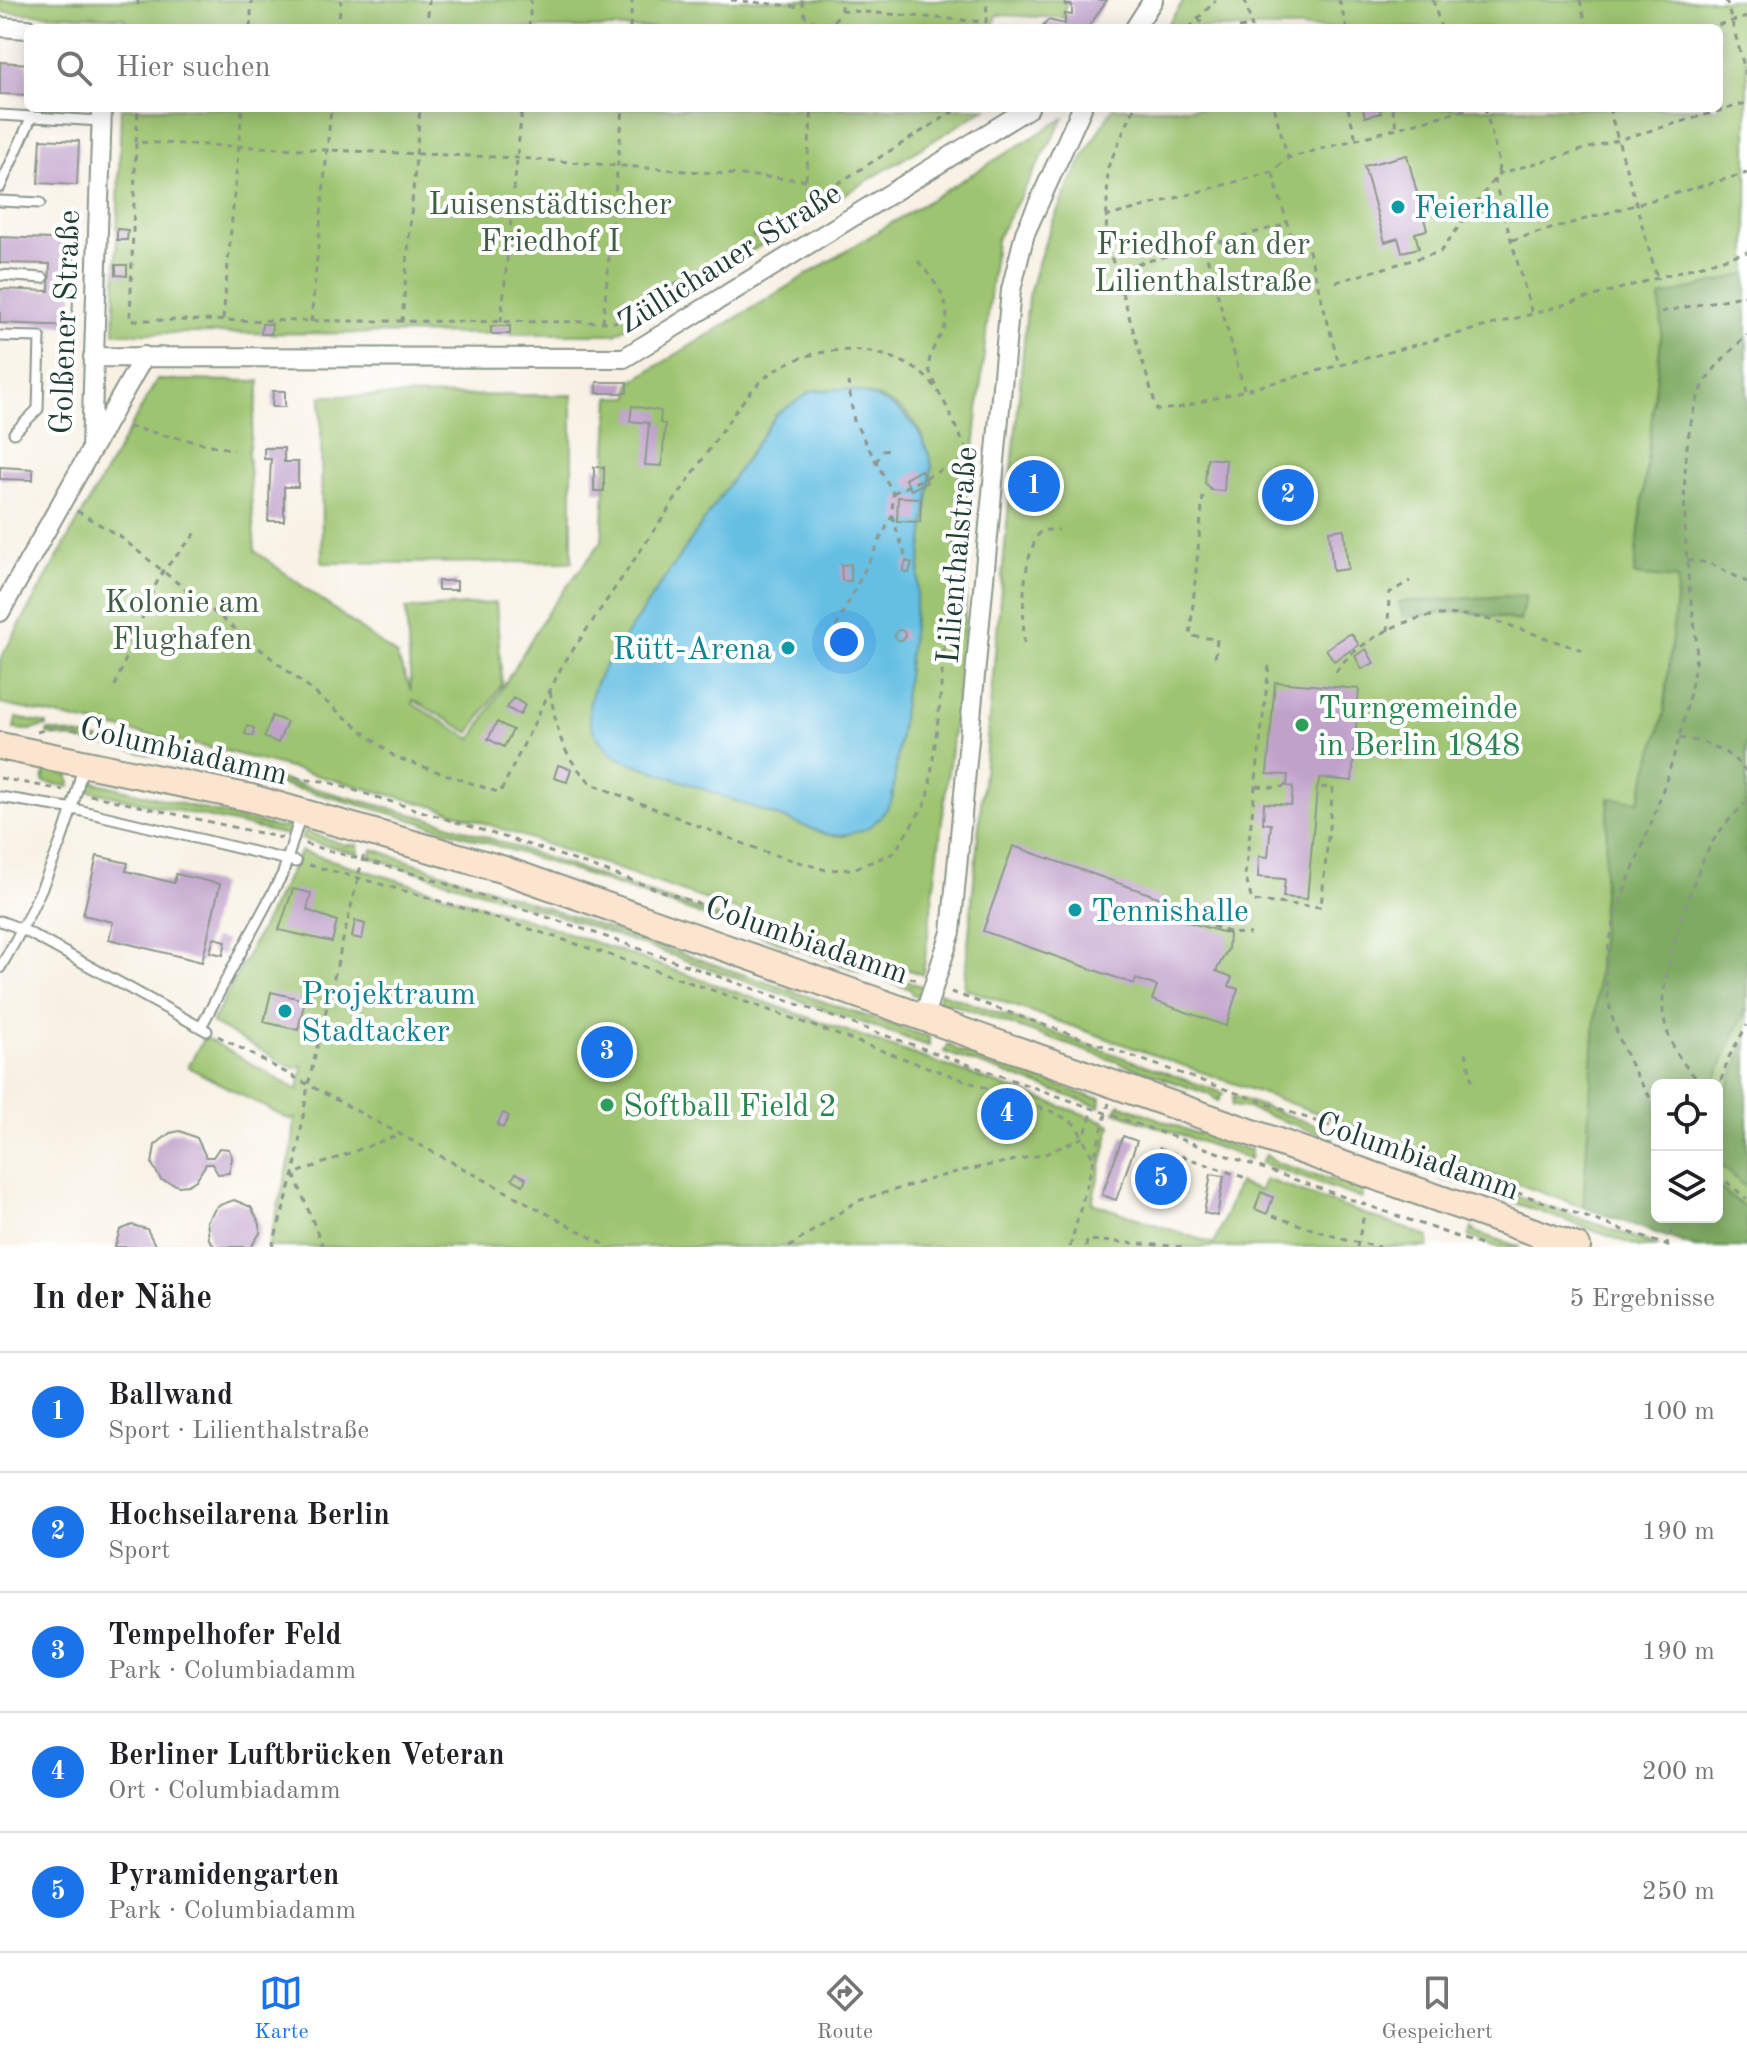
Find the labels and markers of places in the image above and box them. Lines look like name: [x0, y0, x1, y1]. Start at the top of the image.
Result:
place label: Feierhalle: [1414, 194, 1550, 226]
marker: Feierhalle: [1389, 198, 1407, 216]
pin: 1: [1008, 456, 1060, 516]
pin: 2: [1262, 465, 1314, 525]
place label: Rütt-Arena: [612, 635, 772, 667]
marker: Rütt-Arena: [779, 639, 797, 657]
place label: Turngemeinde in Berlin 1848: [1318, 694, 1521, 763]
marker: Turngemeinde in Berlin 1848: [1293, 716, 1311, 734]
place label: Tennishalle: [1091, 897, 1249, 929]
marker: Tennishalle: [1066, 901, 1084, 919]
place label: Projektraum Stadtacker: [301, 980, 476, 1049]
marker: Projektraum Stadtacker: [276, 1002, 294, 1020]
pin: 3: [581, 1022, 633, 1082]
pin: 4: [981, 1084, 1033, 1144]
place label: Softball Field 2: [623, 1092, 837, 1124]
marker: Softball Field 2: [598, 1096, 616, 1114]
pin: 5: [1135, 1149, 1187, 1209]

